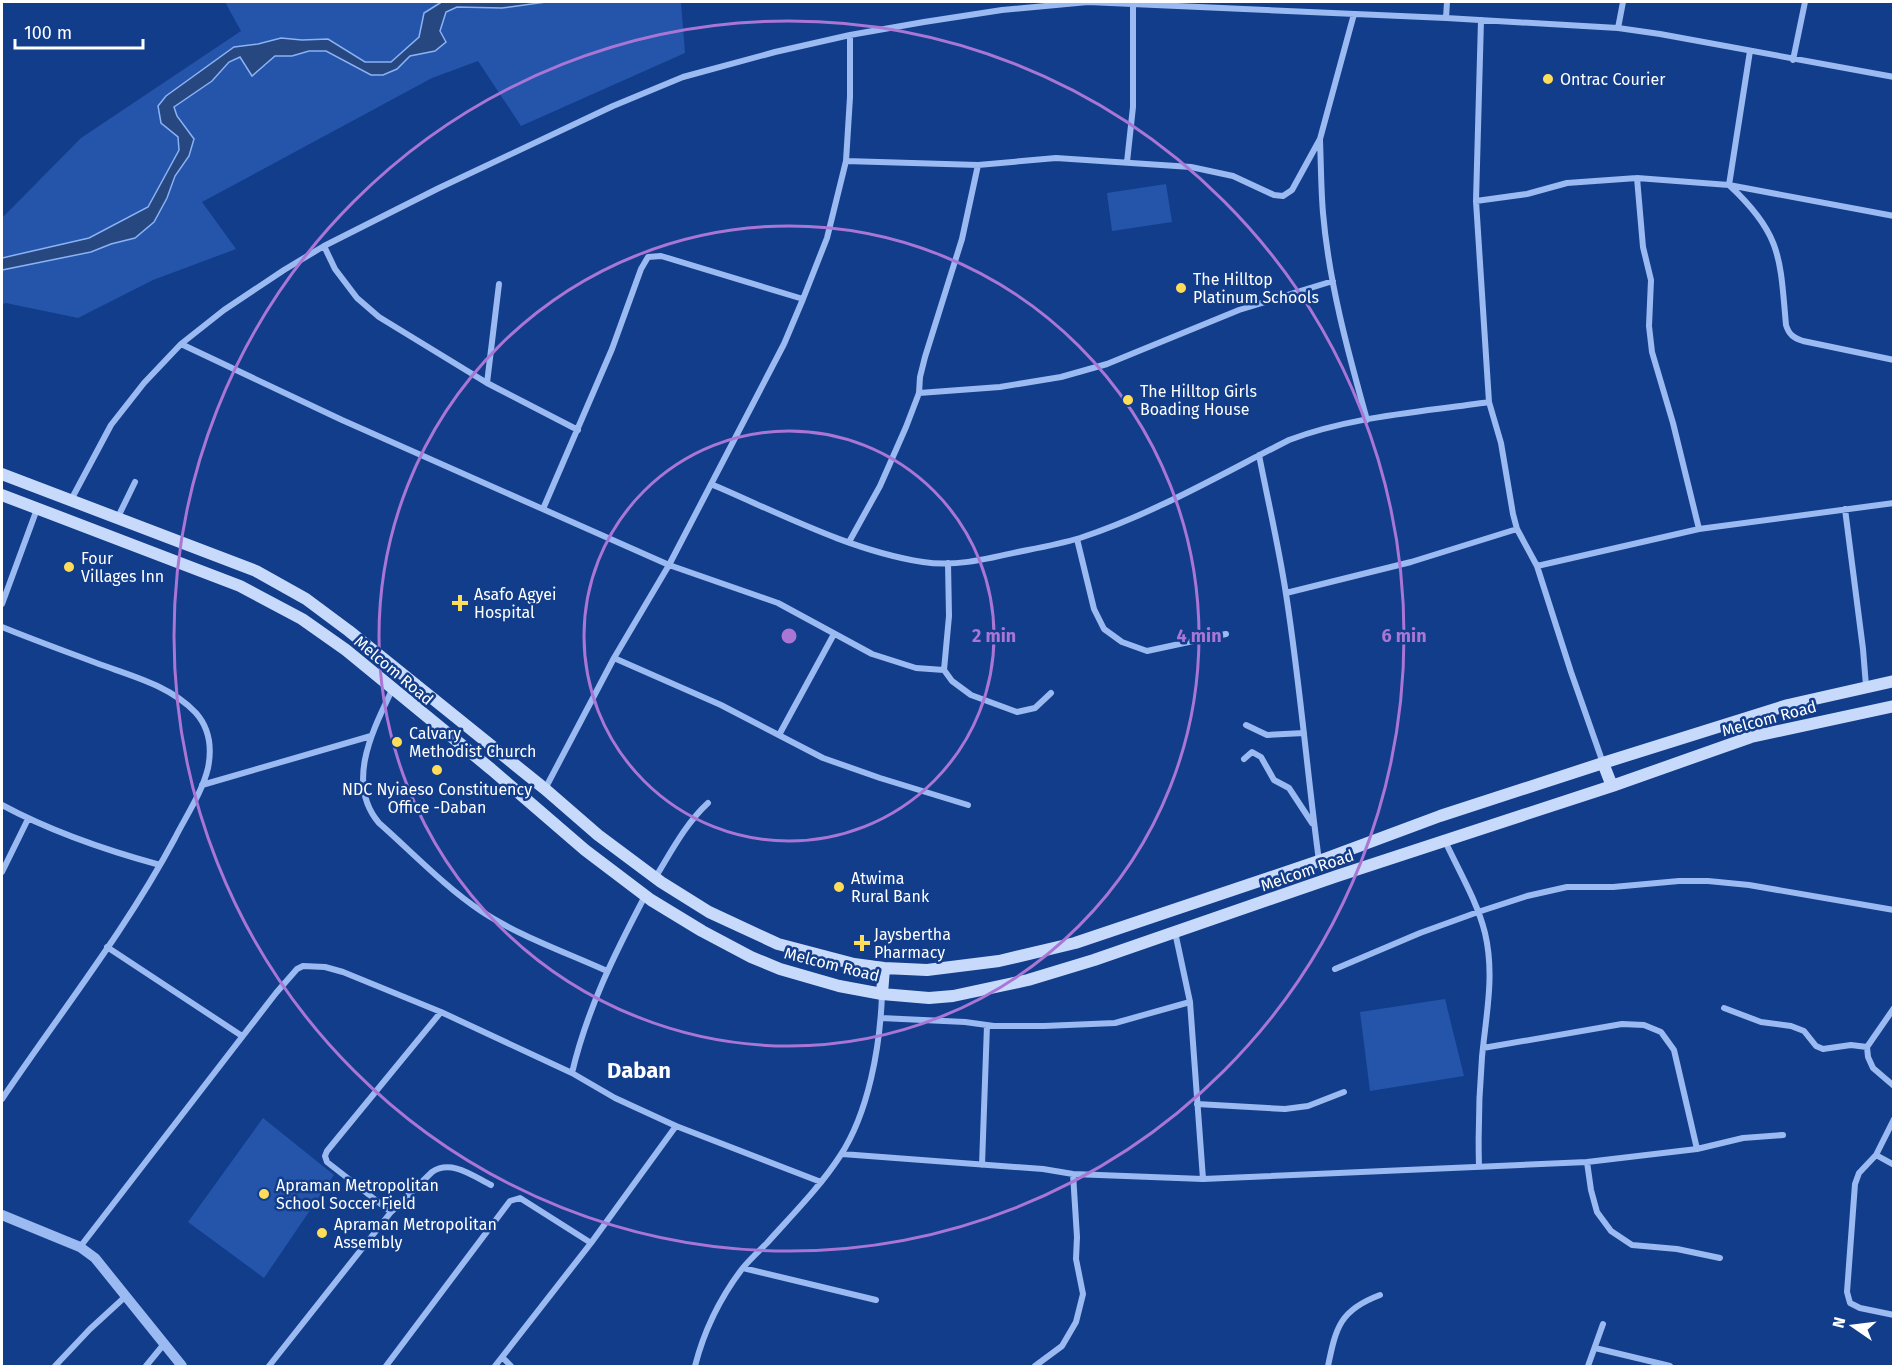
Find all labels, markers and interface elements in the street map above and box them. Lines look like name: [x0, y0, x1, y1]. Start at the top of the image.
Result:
scale bar: [15, 12, 142, 50]
text: 100 m: [24, 22, 72, 44]
place label: Ontrac Courier: [1560, 70, 1666, 89]
marker: Ontrac Courier: [1541, 72, 1555, 86]
place label: The Hilltop Platinum Schools: [1193, 270, 1319, 307]
marker: The Hilltop Platinum Schools: [1174, 281, 1188, 295]
place label: The Hilltop Girls Boading House: [1140, 382, 1257, 419]
marker: The Hilltop Girls Boading House: [1121, 393, 1135, 407]
place label: Four Villages Inn: [81, 549, 164, 586]
marker: Four Villages Inn: [62, 560, 76, 574]
place label: Asafo Agyei Hospital: [474, 585, 557, 622]
marker: Asafo Agyei Hospital: [451, 594, 469, 612]
text: 2 min: [972, 625, 1016, 647]
text: 4 min: [1176, 625, 1222, 647]
text: 6 min: [1381, 625, 1427, 647]
centre of rings: [779, 626, 799, 646]
street label: Melcom Road: [350, 632, 437, 709]
street label: Melcom Road: [1720, 697, 1819, 740]
place label: Calvary Methodist Church: [409, 724, 536, 761]
marker: Calvary Methodist Church: [390, 735, 404, 749]
marker: NDC Nyiaeso Constituency Office -Daban: [430, 763, 444, 777]
place label: NDC Nyiaeso Constituency Office -Daban: [342, 780, 532, 817]
street label: Melcom Road: [1258, 846, 1356, 895]
place label: Atwima Rural Bank: [851, 869, 930, 906]
marker: Atwima Rural Bank: [832, 880, 846, 894]
place label: Jaysbertha Pharmacy: [874, 925, 951, 962]
marker: Jaysbertha Pharmacy: [855, 936, 869, 950]
street label: Melcom Road: [782, 943, 881, 985]
district label: Daban: [607, 1057, 671, 1084]
place label: Apraman Metropolitan School Soccer Field: [276, 1176, 439, 1213]
marker: Apraman Metropolitan School Soccer Field: [257, 1187, 271, 1201]
place label: Apraman Metropolitan Assembly: [334, 1215, 497, 1252]
marker: Apraman Metropolitan Assembly: [315, 1226, 329, 1240]
north arrow: [1823, 1296, 1883, 1356]
text: N: [1828, 1315, 1849, 1330]

